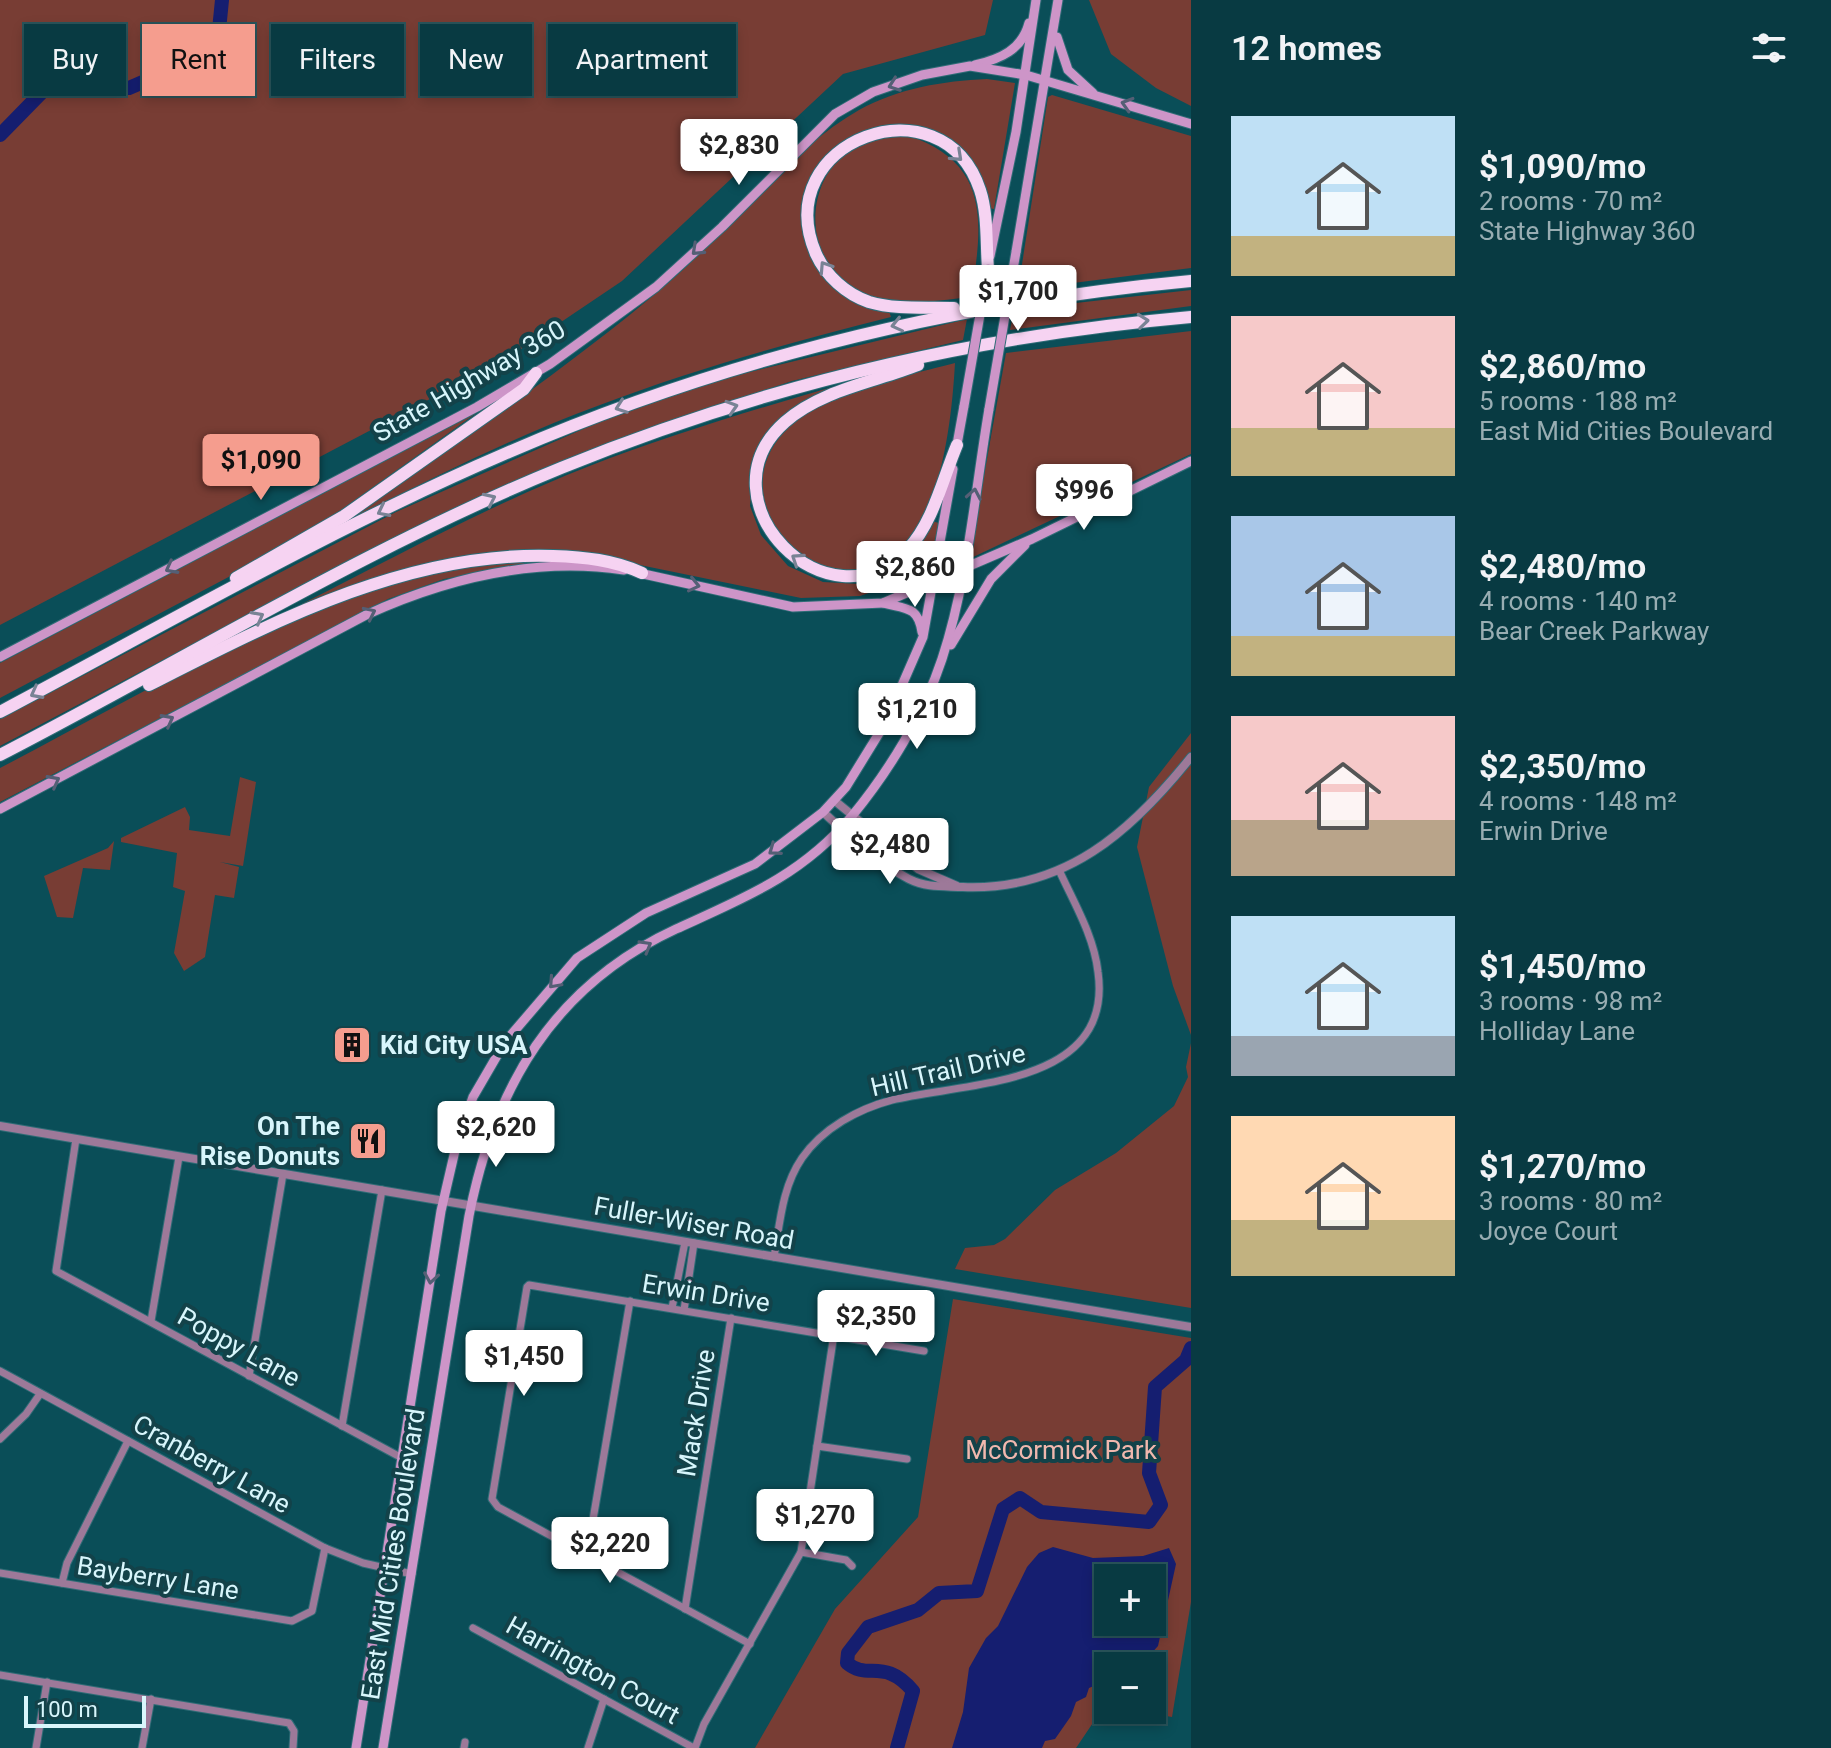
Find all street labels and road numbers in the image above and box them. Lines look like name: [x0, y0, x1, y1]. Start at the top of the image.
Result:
street label: State Highway 360: [368, 314, 570, 448]
street label: Hill Trail Drive: [868, 1038, 1028, 1102]
street label: Fuller-Wiser Road: [592, 1191, 796, 1255]
street label: Erwin Drive: [640, 1268, 772, 1318]
street label: Poppy Lane: [173, 1301, 305, 1393]
street label: Mack Drive: [671, 1347, 721, 1479]
street label: East Mid Cities Boulevard: [355, 1406, 431, 1702]
street label: Cranberry Lane: [128, 1408, 296, 1520]
street label: Bayberry Lane: [75, 1550, 241, 1606]
street label: Harrington Court: [501, 1610, 685, 1730]

